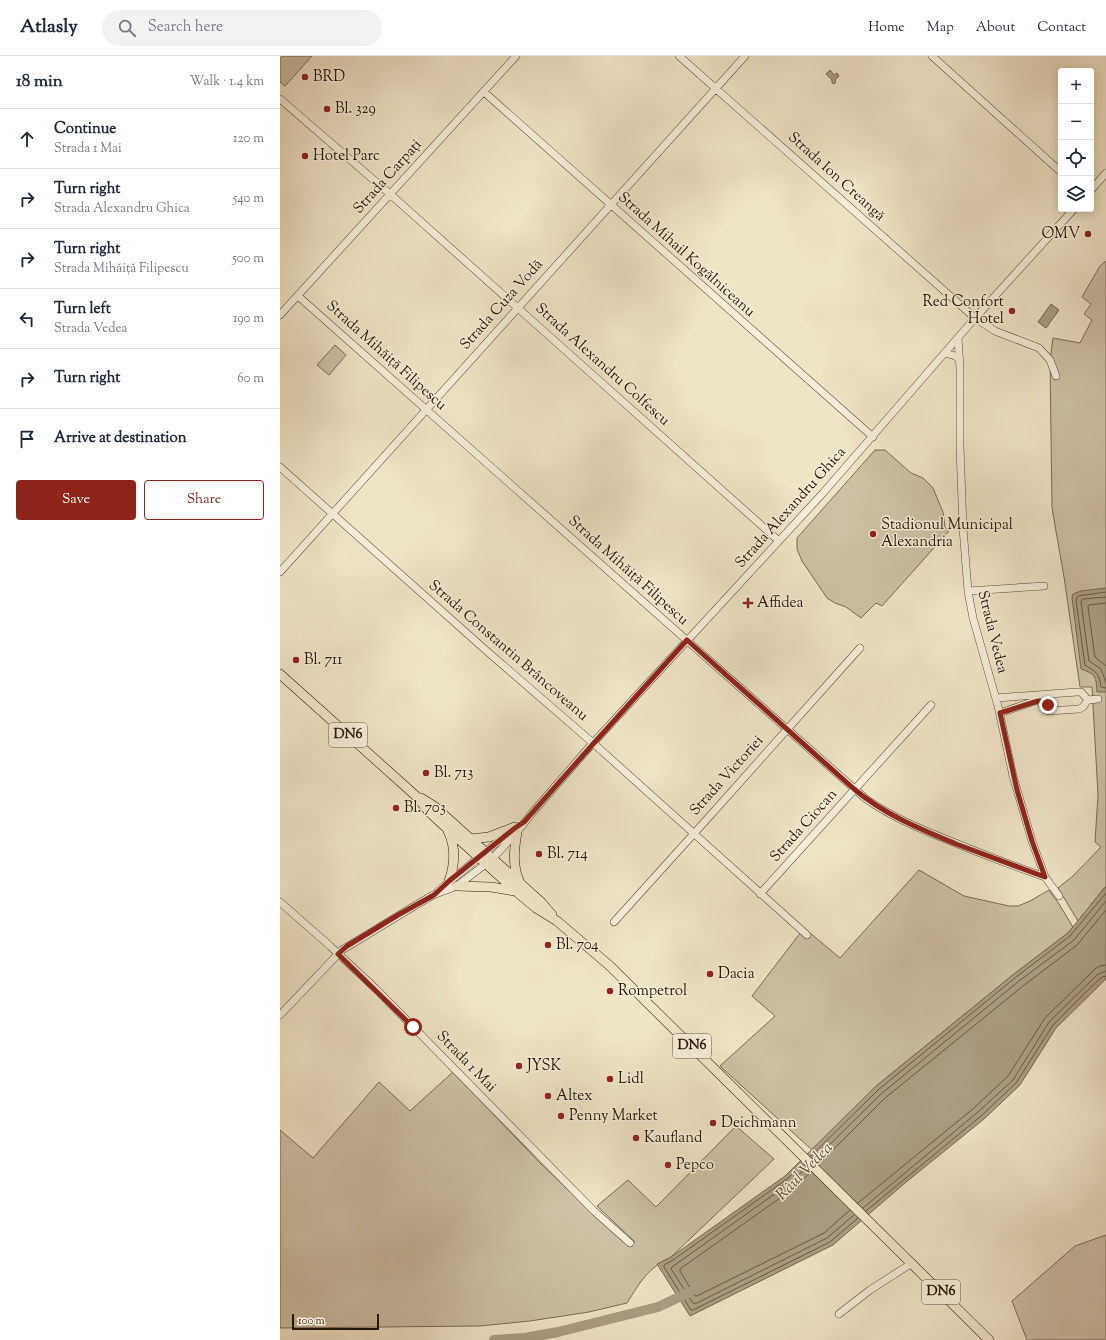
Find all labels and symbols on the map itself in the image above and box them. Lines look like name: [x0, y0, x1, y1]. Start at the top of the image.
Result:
place label: BRD: [313, 67, 345, 88]
marker: BRD: [300, 72, 310, 82]
place label: Bl. 329: [335, 99, 376, 120]
marker: Bl. 329: [322, 104, 332, 114]
street label: Strada Ion Creangă: [783, 128, 889, 227]
street label: Strada Carpați: [349, 135, 427, 219]
place label: Hotel Parc: [313, 146, 380, 167]
marker: Hotel Parc: [300, 151, 310, 161]
street label: Strada Mihail Kogălniceanu: [613, 188, 760, 323]
place label: OMV: [1042, 224, 1080, 245]
marker: OMV: [1083, 229, 1093, 239]
street label: Strada Cuza Vodă: [456, 255, 549, 355]
place label: Red Confort Hotel: [922, 292, 1004, 330]
street label: Strada Mihăiță Filipescu: [321, 296, 451, 416]
street label: Strada Alexandru Colfescu: [530, 299, 674, 432]
marker: Red Confort Hotel: [1007, 306, 1017, 316]
street label: Strada Alexandru Ghica: [731, 443, 851, 573]
street label: Strada Mihăiță Filipescu: [563, 511, 693, 631]
place label: Stadionul Municipal Alexandria: [881, 515, 1013, 553]
marker: Stadionul Municipal Alexandria: [868, 529, 878, 539]
street label: Strada Constantin Brâncoveanu: [423, 576, 593, 727]
street label: Strada Vedea: [972, 588, 1012, 676]
place label: Affidea: [757, 593, 804, 614]
marker: Affidea: [742, 597, 754, 609]
place label: Bl. 711: [304, 650, 342, 671]
marker: Bl. 711: [291, 655, 301, 665]
route end: [1039, 696, 1057, 714]
road number: DN6: [329, 723, 367, 747]
street label: Strada Victoriei: [685, 731, 769, 821]
place label: Bl. 713: [434, 763, 473, 784]
marker: Bl. 713: [421, 768, 431, 778]
street label: Strada Ciocan: [765, 785, 843, 867]
place label: Bl. 703: [404, 798, 446, 819]
marker: Bl. 703: [391, 803, 401, 813]
place label: Bl. 714: [547, 844, 588, 865]
marker: Bl. 714: [534, 849, 544, 859]
place label: Bl. 704: [556, 935, 599, 956]
marker: Bl. 704: [543, 940, 553, 950]
place label: Dacia: [718, 964, 755, 985]
marker: Dacia: [705, 969, 715, 979]
place label: Rompetrol: [618, 981, 687, 1002]
marker: Rompetrol: [605, 986, 615, 996]
route start: [404, 1018, 422, 1036]
street label: Strada 1 Mai: [431, 1027, 501, 1097]
road number: DN6: [673, 1034, 711, 1058]
place label: JYSK: [526, 1056, 562, 1077]
marker: JYSK: [514, 1061, 524, 1071]
place label: Lidl: [618, 1069, 644, 1090]
marker: Lidl: [605, 1074, 615, 1084]
place label: Altex: [556, 1086, 592, 1107]
marker: Altex: [543, 1091, 553, 1101]
place label: Penny Market: [569, 1106, 658, 1127]
marker: Penny Market: [556, 1111, 566, 1121]
place label: Deichmann: [721, 1113, 797, 1134]
marker: Deichmann: [708, 1118, 718, 1128]
place label: Kaufland: [644, 1128, 703, 1149]
marker: Kaufland: [631, 1133, 641, 1143]
water label: Râul Vedea: [771, 1138, 839, 1206]
place label: Pepco: [676, 1155, 714, 1176]
marker: Pepco: [663, 1160, 673, 1170]
road number: DN6: [922, 1280, 960, 1304]
scale bar: [292, 1312, 379, 1331]

